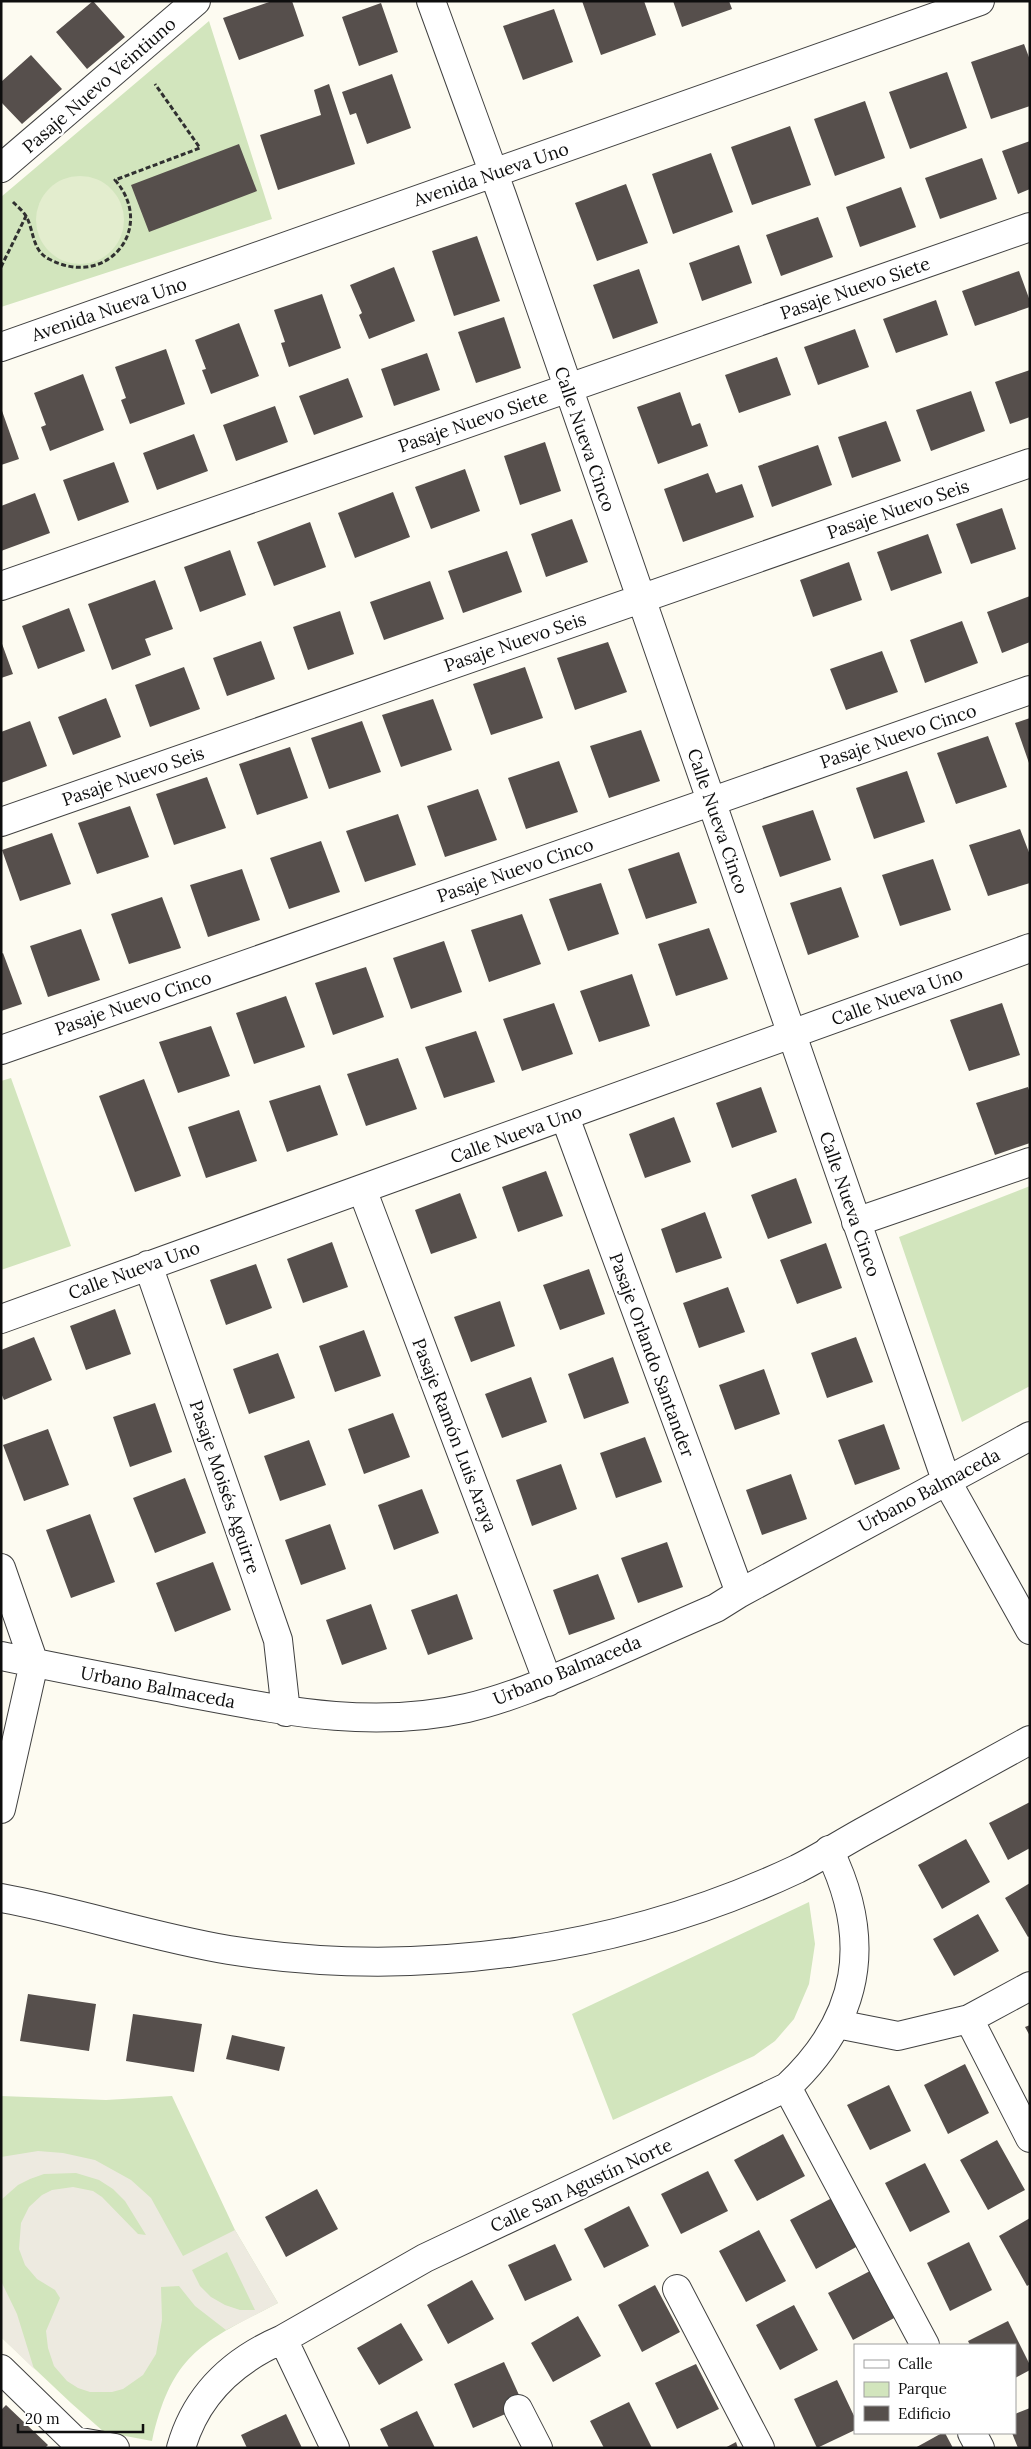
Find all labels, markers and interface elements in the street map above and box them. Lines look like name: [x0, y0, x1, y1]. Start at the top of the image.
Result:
street label: Pasaje Nuevo Veintiuno: [17, 12, 181, 158]
street label: Avenida Nueva Uno: [409, 137, 572, 212]
street label: Pasaje Nuevo Siete: [777, 252, 933, 324]
street label: Avenida Nueva Uno: [27, 272, 190, 347]
street label: Calle Nueva Cinco: [549, 363, 621, 515]
street label: Pasaje Nuevo Siete: [395, 385, 551, 457]
street label: Pasaje Nuevo Seis: [824, 474, 972, 544]
street label: Pasaje Nuevo Seis: [441, 607, 589, 677]
street label: Pasaje Nuevo Cinco: [817, 698, 979, 774]
street label: Pasaje Nuevo Seis: [59, 741, 207, 811]
street label: Calle Nueva Cinco: [682, 745, 754, 897]
street label: Pasaje Nuevo Cinco: [434, 832, 596, 908]
street label: Calle Nueva Uno: [828, 962, 966, 1030]
street label: Pasaje Nuevo Cinco: [52, 965, 214, 1041]
street label: Calle Nueva Uno: [447, 1100, 585, 1168]
street label: Calle Nueva Cinco: [814, 1128, 886, 1280]
street label: Calle Nueva Uno: [65, 1236, 203, 1304]
street label: Pasaje Orlando Santander: [604, 1250, 700, 1461]
street label: Pasaje Ramón Luis Araya: [407, 1335, 503, 1535]
street label: Pasaje Moisés Aguirre: [184, 1397, 266, 1577]
street label: Urbano Balmaceda: [854, 1443, 1004, 1537]
street label: Urbano Balmaceda: [490, 1630, 644, 1710]
street label: Urbano Balmaceda: [79, 1661, 237, 1713]
street label: Calle San Agustín Norte: [486, 2133, 676, 2237]
legend: [854, 2344, 1016, 2434]
text: Calle: [898, 2354, 933, 2373]
text: Parque: [898, 2379, 947, 2398]
scale bar: [18, 2402, 142, 2434]
text: Edificio: [898, 2404, 951, 2423]
text: 20 m: [25, 2409, 60, 2428]

